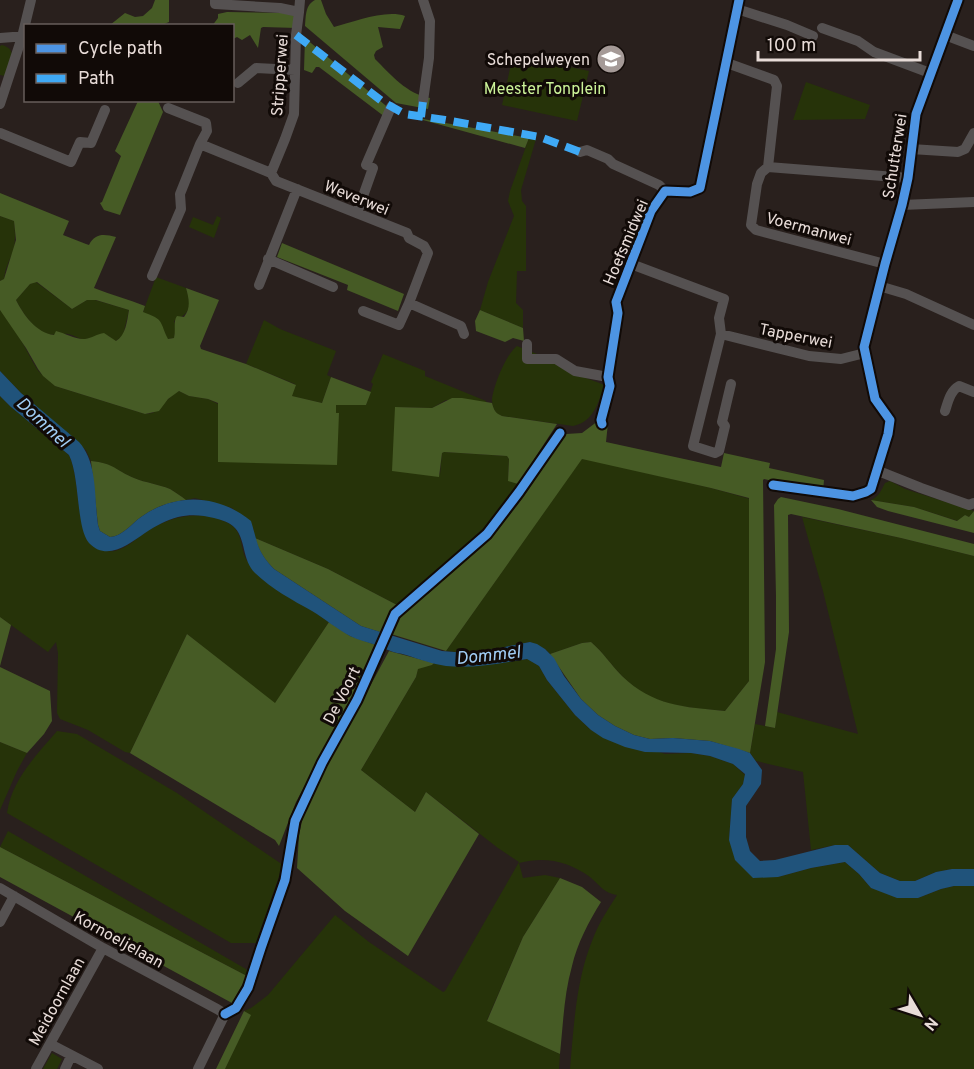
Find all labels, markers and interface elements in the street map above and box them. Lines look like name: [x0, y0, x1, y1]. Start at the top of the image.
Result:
legend: [24, 24, 234, 102]
scale bar: [758, 24, 920, 62]
street label: Stripperwei: [268, 33, 294, 117]
text: 100 m: [767, 35, 816, 58]
text: Cycle path: [78, 38, 163, 61]
school or university icon: Schepelweyen: [595, 43, 627, 75]
place label: Schepelweyen: [487, 51, 590, 71]
text: Path: [78, 68, 115, 91]
park label: Meester Tonplein: [484, 80, 606, 100]
street label: Schutterwei: [879, 112, 913, 200]
street label: Weverwei: [321, 177, 392, 221]
street label: Hoefsmidwei: [600, 197, 654, 289]
street label: Voermanwei: [763, 209, 854, 251]
street label: Tapperwei: [757, 320, 834, 354]
water label: Dommel: [11, 393, 74, 454]
water label: Dommel: [455, 642, 523, 671]
street label: De Voort: [320, 664, 366, 728]
street label: Kornoeljelaan: [70, 908, 167, 974]
street label: Meidoornlaan: [25, 954, 90, 1050]
north arrow: [890, 985, 950, 1045]
text: N: [919, 1012, 941, 1034]

